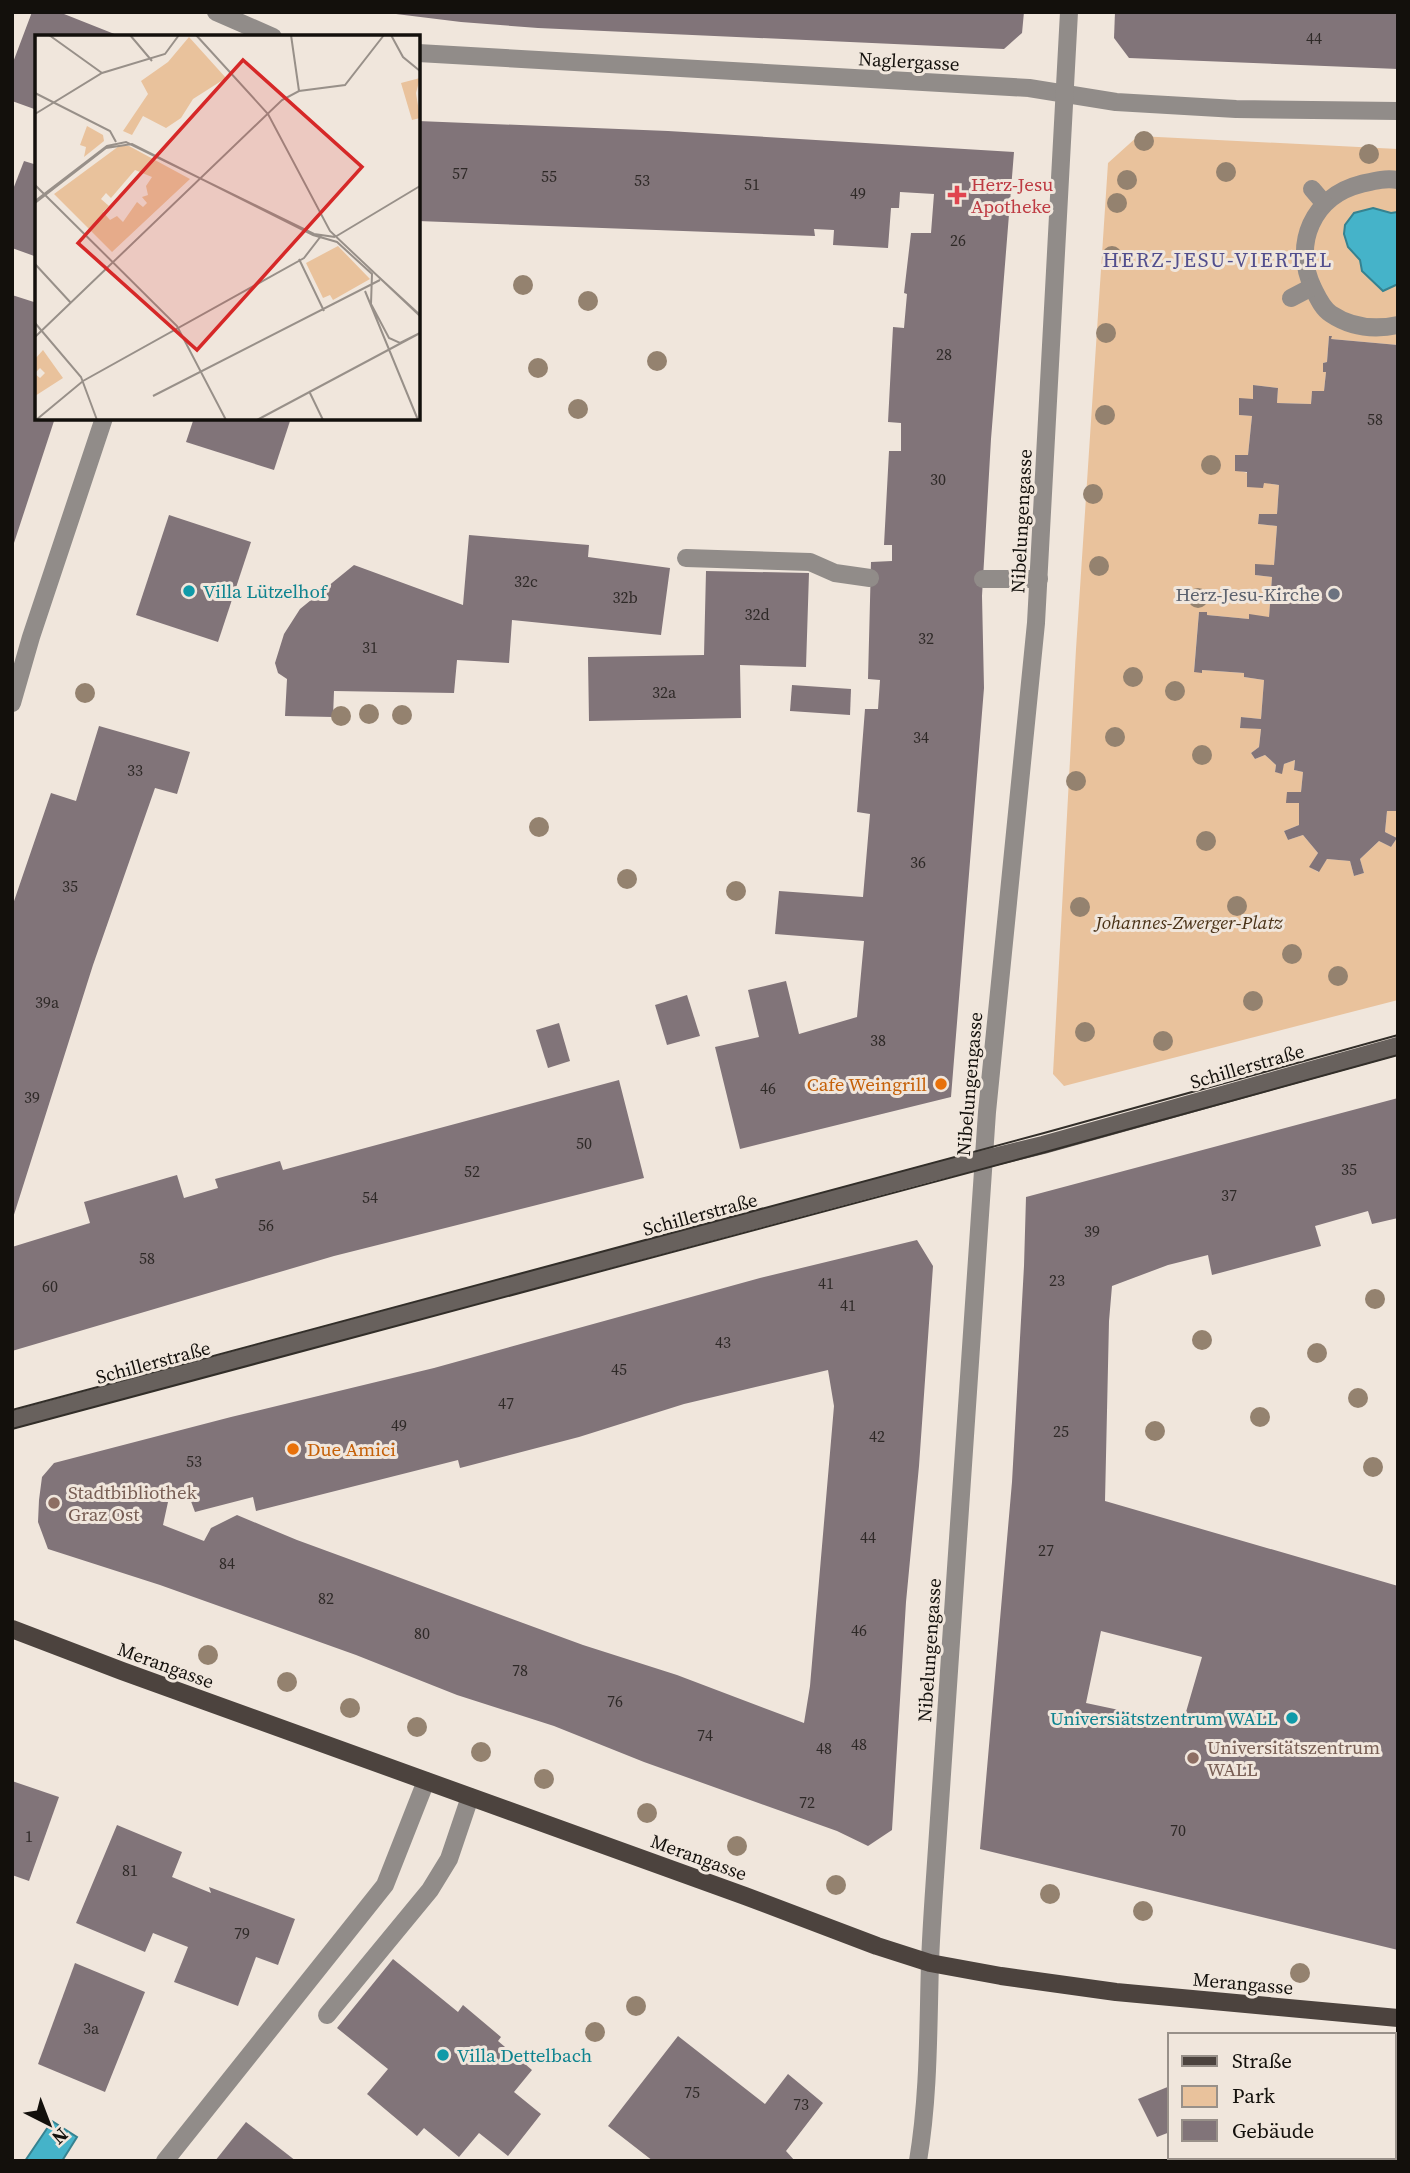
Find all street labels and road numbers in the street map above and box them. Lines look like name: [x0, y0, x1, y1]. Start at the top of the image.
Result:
street label: Naglergasse: [858, 45, 960, 77]
street label: Nibelungengasse: [1004, 448, 1038, 594]
street label: Nibelungengasse: [950, 1011, 988, 1157]
street label: Schillerstraße: [1187, 1037, 1307, 1095]
street label: Schillerstraße: [640, 1186, 760, 1242]
street label: Schillerstraße: [93, 1334, 213, 1390]
street label: Nibelungengasse: [911, 1577, 947, 1723]
street label: Merangasse: [114, 1636, 218, 1694]
street label: Merangasse: [647, 1828, 751, 1886]
street label: Merangasse: [1192, 1966, 1294, 2000]

